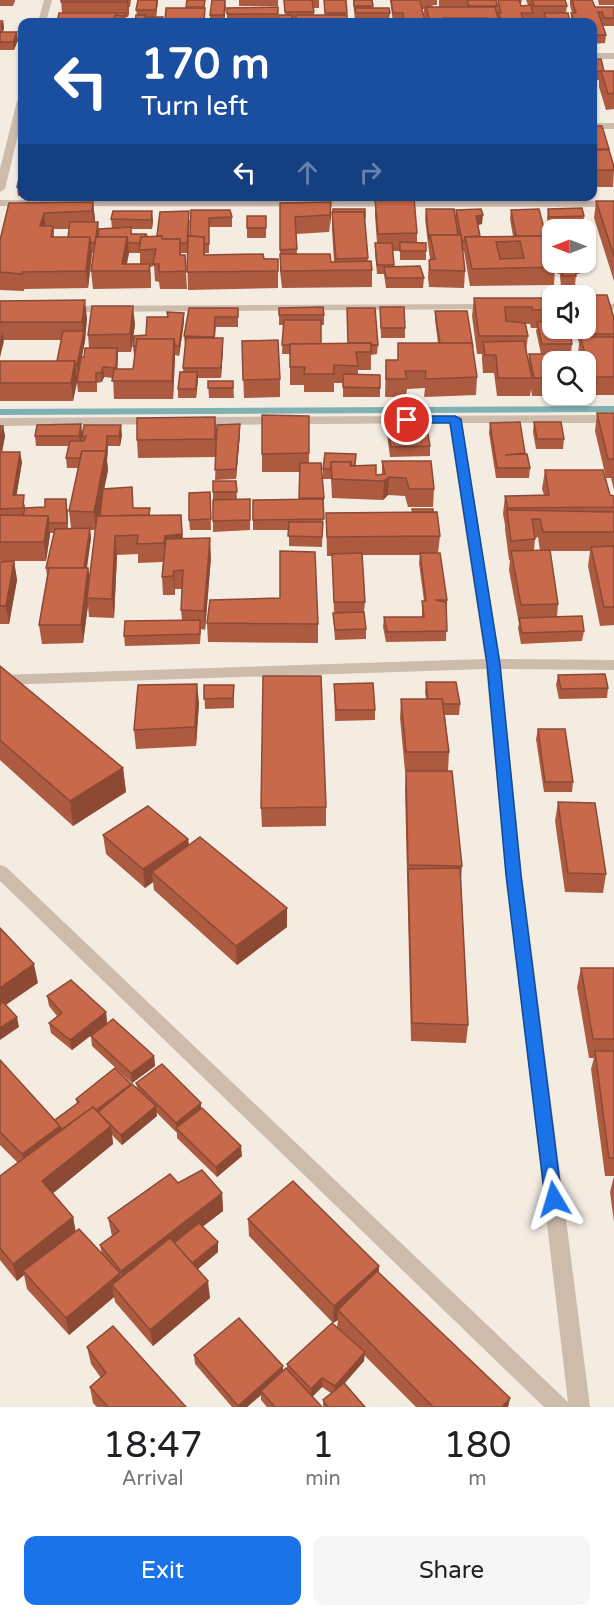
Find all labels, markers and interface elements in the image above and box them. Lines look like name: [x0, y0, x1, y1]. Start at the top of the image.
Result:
text: 170 m: [141, 39, 270, 90]
icon: left: [42, 42, 120, 120]
text: Turn left: [141, 90, 248, 123]
icon: left: [228, 156, 261, 189]
icon: ahead: [291, 156, 324, 189]
icon: right: [354, 156, 387, 189]
north arrow: [542, 219, 596, 273]
map controls: [542, 219, 596, 405]
button: sound: [542, 285, 596, 339]
button: search: [542, 351, 596, 405]
pin: [381, 394, 432, 445]
icon: arrive: [390, 403, 423, 436]
position arrow: [522, 1167, 586, 1231]
text: 18:47: [103, 1424, 203, 1467]
text: 1: [312, 1424, 334, 1467]
text: 180: [443, 1424, 511, 1467]
text: Arrival: [122, 1467, 184, 1491]
text: min: [305, 1467, 341, 1491]
text: m: [468, 1467, 487, 1491]
button: Exit: [24, 1536, 301, 1605]
button: Share: [313, 1536, 590, 1605]

